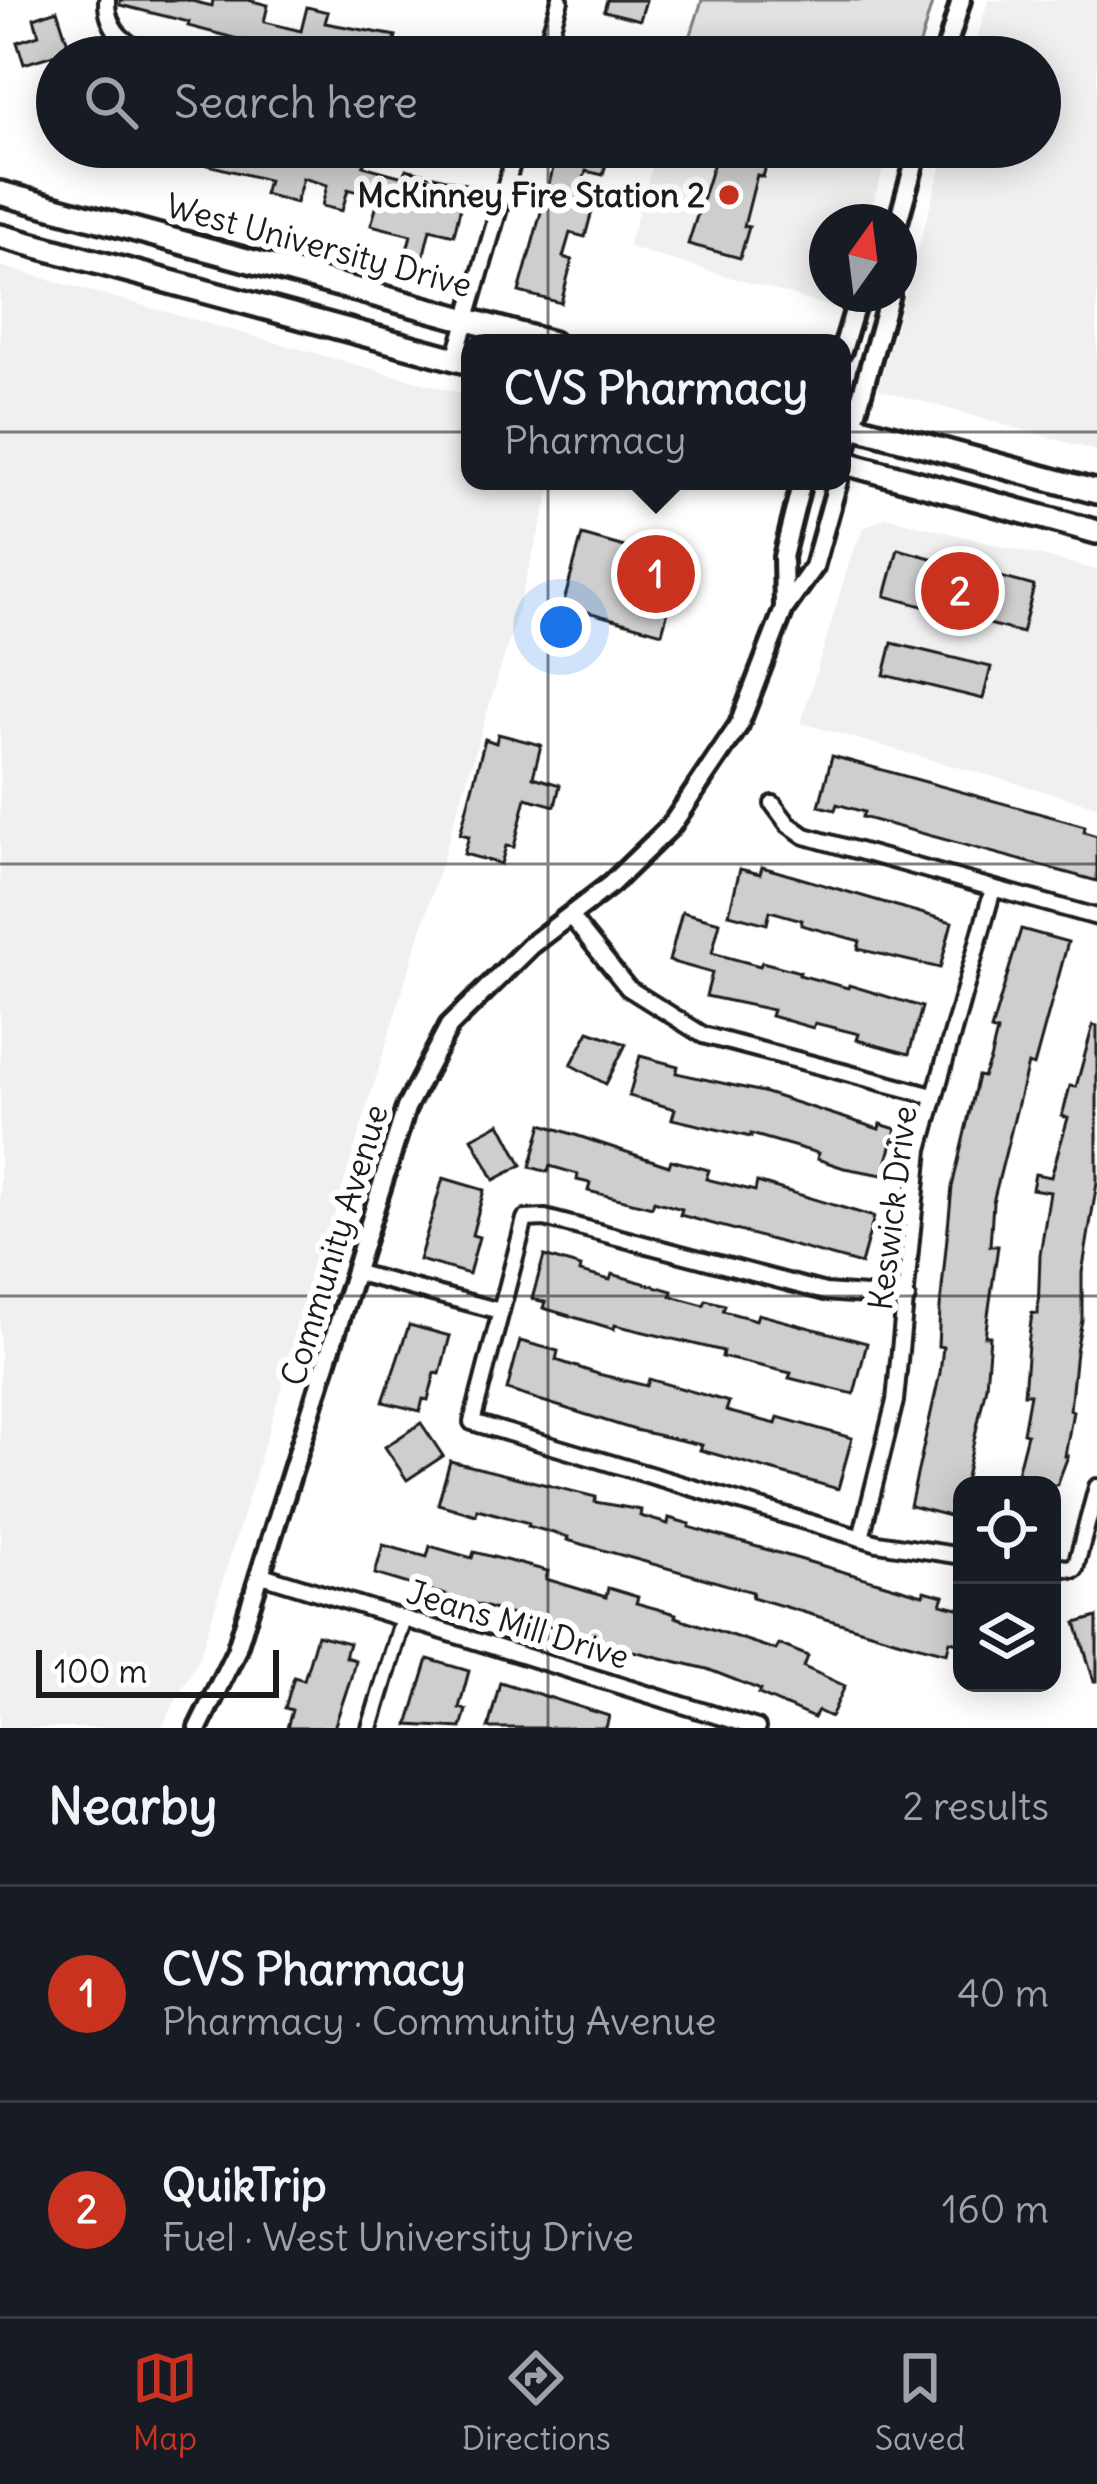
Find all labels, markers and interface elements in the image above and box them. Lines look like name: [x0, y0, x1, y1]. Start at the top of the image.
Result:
search box: [36, 36, 1061, 168]
icon: search: [78, 69, 144, 135]
text: Search here: [174, 74, 418, 130]
place label: McKinney Fire Station 2: [357, 174, 705, 216]
marker: McKinney Fire Station 2: [716, 182, 742, 208]
street label: West University Drive: [162, 184, 476, 306]
north arrow: [809, 204, 917, 312]
popup: [461, 334, 851, 490]
text: CVS Pharmacy: [504, 360, 808, 416]
text: Pharmacy: [504, 416, 686, 465]
pin: 1: [617, 529, 695, 619]
pin: 2: [921, 546, 999, 636]
your location: [531, 597, 591, 657]
street label: Community Avenue: [271, 1099, 397, 1391]
street label: Keswick Drive: [859, 1104, 925, 1312]
map controls: [953, 1476, 1061, 1692]
button: locate: [953, 1476, 1061, 1584]
street label: Jeans Mill Drive: [402, 1570, 634, 1678]
button: layers: [953, 1584, 1061, 1692]
scale bar: [36, 1644, 279, 1697]
text: 100 m: [54, 1650, 147, 1692]
text: Nearby: [48, 1774, 217, 1838]
text: 2 results: [902, 1782, 1049, 1831]
text: CVS Pharmacy: [162, 1941, 466, 1997]
text: 1: [79, 1969, 95, 2018]
text: 40 m: [957, 1969, 1049, 2018]
text: Pharmacy · Community Avenue: [162, 1997, 716, 2046]
text: QuikTrip: [162, 2157, 327, 2213]
text: 2: [76, 2185, 98, 2234]
text: 160 m: [942, 2185, 1049, 2234]
text: Fuel · West University Drive: [162, 2213, 634, 2262]
tab: Map: [132, 2345, 198, 2459]
tab: Directions: [462, 2345, 611, 2459]
tab: Saved: [875, 2345, 965, 2459]

